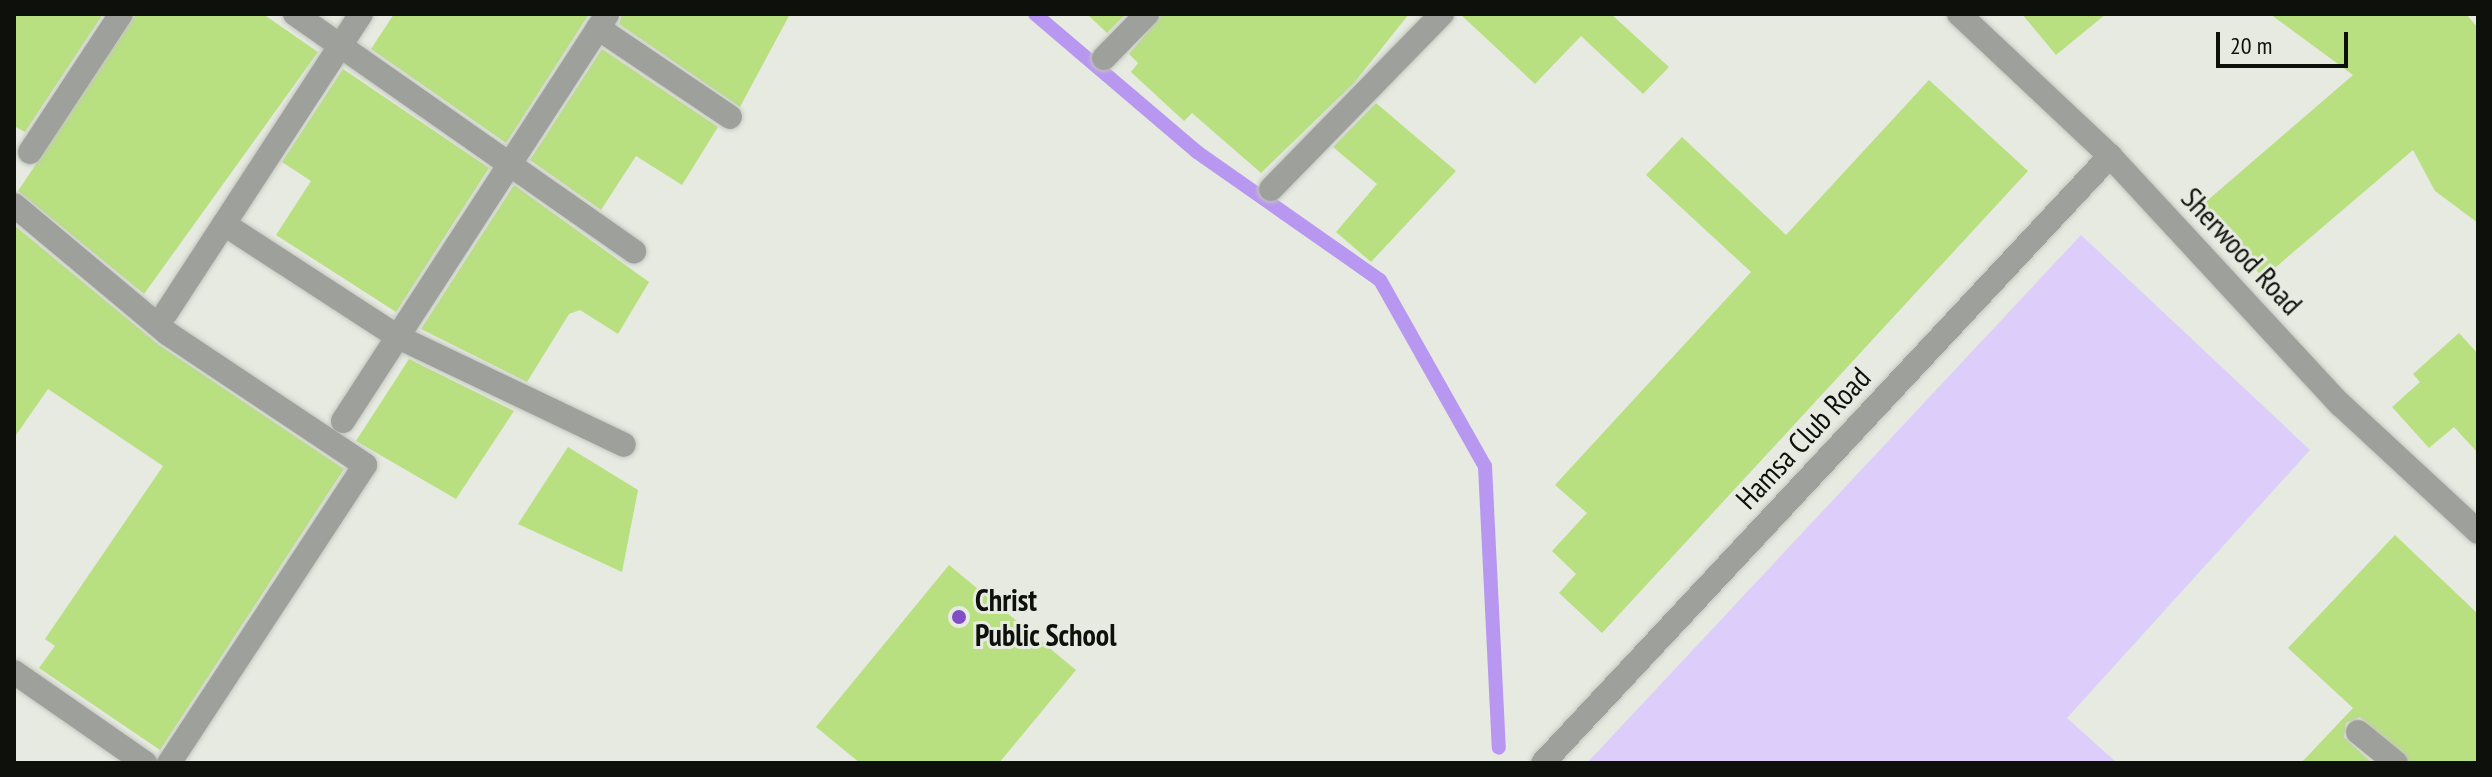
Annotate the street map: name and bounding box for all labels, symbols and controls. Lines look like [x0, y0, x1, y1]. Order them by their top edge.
scale bar [2220, 16, 2352, 66]
text: 20 m [2230, 30, 2272, 61]
street label: Sherwood Road [2174, 180, 2310, 322]
street label: Hamsa Club Road [1728, 360, 1878, 516]
place label: Christ Public School [975, 582, 1117, 652]
marker: Christ Public School [950, 608, 968, 626]

